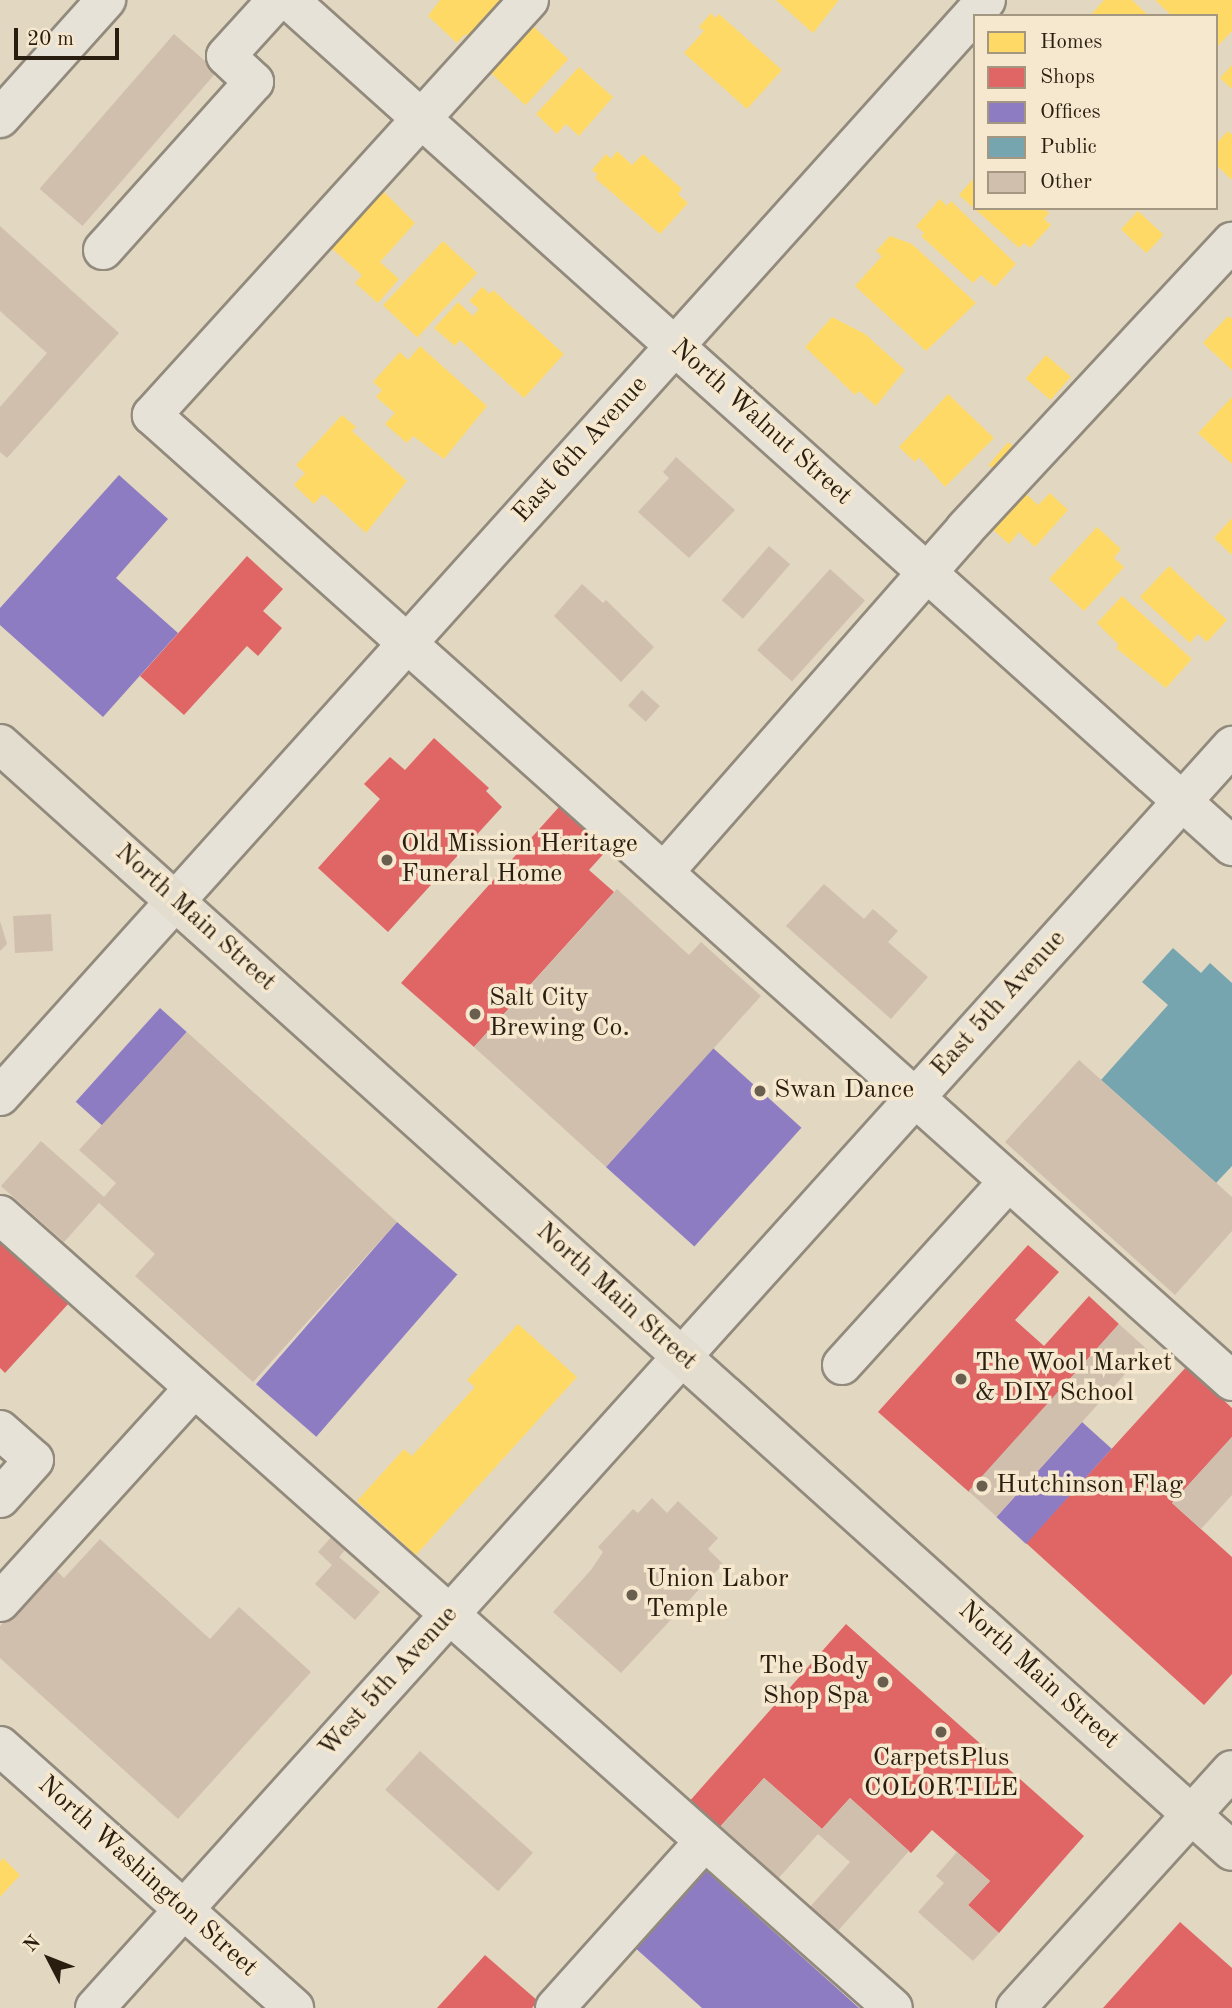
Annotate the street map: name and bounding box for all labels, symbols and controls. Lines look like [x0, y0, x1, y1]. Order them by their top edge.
scale bar [18, 14, 122, 58]
legend [973, 14, 1218, 210]
text: 20 m [27, 29, 74, 50]
text: Homes [1040, 32, 1102, 53]
text: Shops [1040, 67, 1095, 88]
text: Offices [1040, 102, 1101, 123]
text: Public [1040, 137, 1097, 158]
text: Other [1040, 172, 1092, 193]
street label: North Walnut Street [664, 334, 858, 512]
street label: East 6th Avenue [507, 370, 655, 530]
place label: Old Mission Heritage Funeral Home [401, 829, 638, 890]
street label: North Main Street [108, 837, 282, 999]
marker: Old Mission Heritage Funeral Home [379, 852, 395, 868]
street label: East 5th Avenue [925, 924, 1073, 1084]
place label: Salt City Brewing Co. [489, 983, 630, 1044]
marker: Salt City Brewing Co. [467, 1006, 483, 1022]
place label: Swan Dance [774, 1075, 914, 1107]
marker: Swan Dance [752, 1083, 768, 1099]
street label: North Main Street [529, 1216, 703, 1378]
place label: The Wool Market & DIY School [975, 1348, 1172, 1410]
marker: The Wool Market & DIY School [953, 1371, 969, 1387]
place label: Hutchinson Flag [996, 1470, 1183, 1502]
marker: Hutchinson Flag [974, 1478, 990, 1494]
place label: Union Labor Temple [646, 1564, 789, 1626]
marker: Union Labor Temple [624, 1587, 640, 1603]
street label: North Main Street [951, 1595, 1125, 1757]
street label: West 5th Avenue [313, 1600, 465, 1764]
place label: The Body Shop Spa [759, 1651, 869, 1712]
marker: The Body Shop Spa [875, 1674, 891, 1690]
marker: CarpetsPlus COLORTILE [933, 1724, 949, 1740]
place label: CarpetsPlus COLORTILE [864, 1743, 1018, 1804]
street label: North Washington Street [31, 1770, 263, 1984]
north arrow [14, 1924, 84, 1994]

